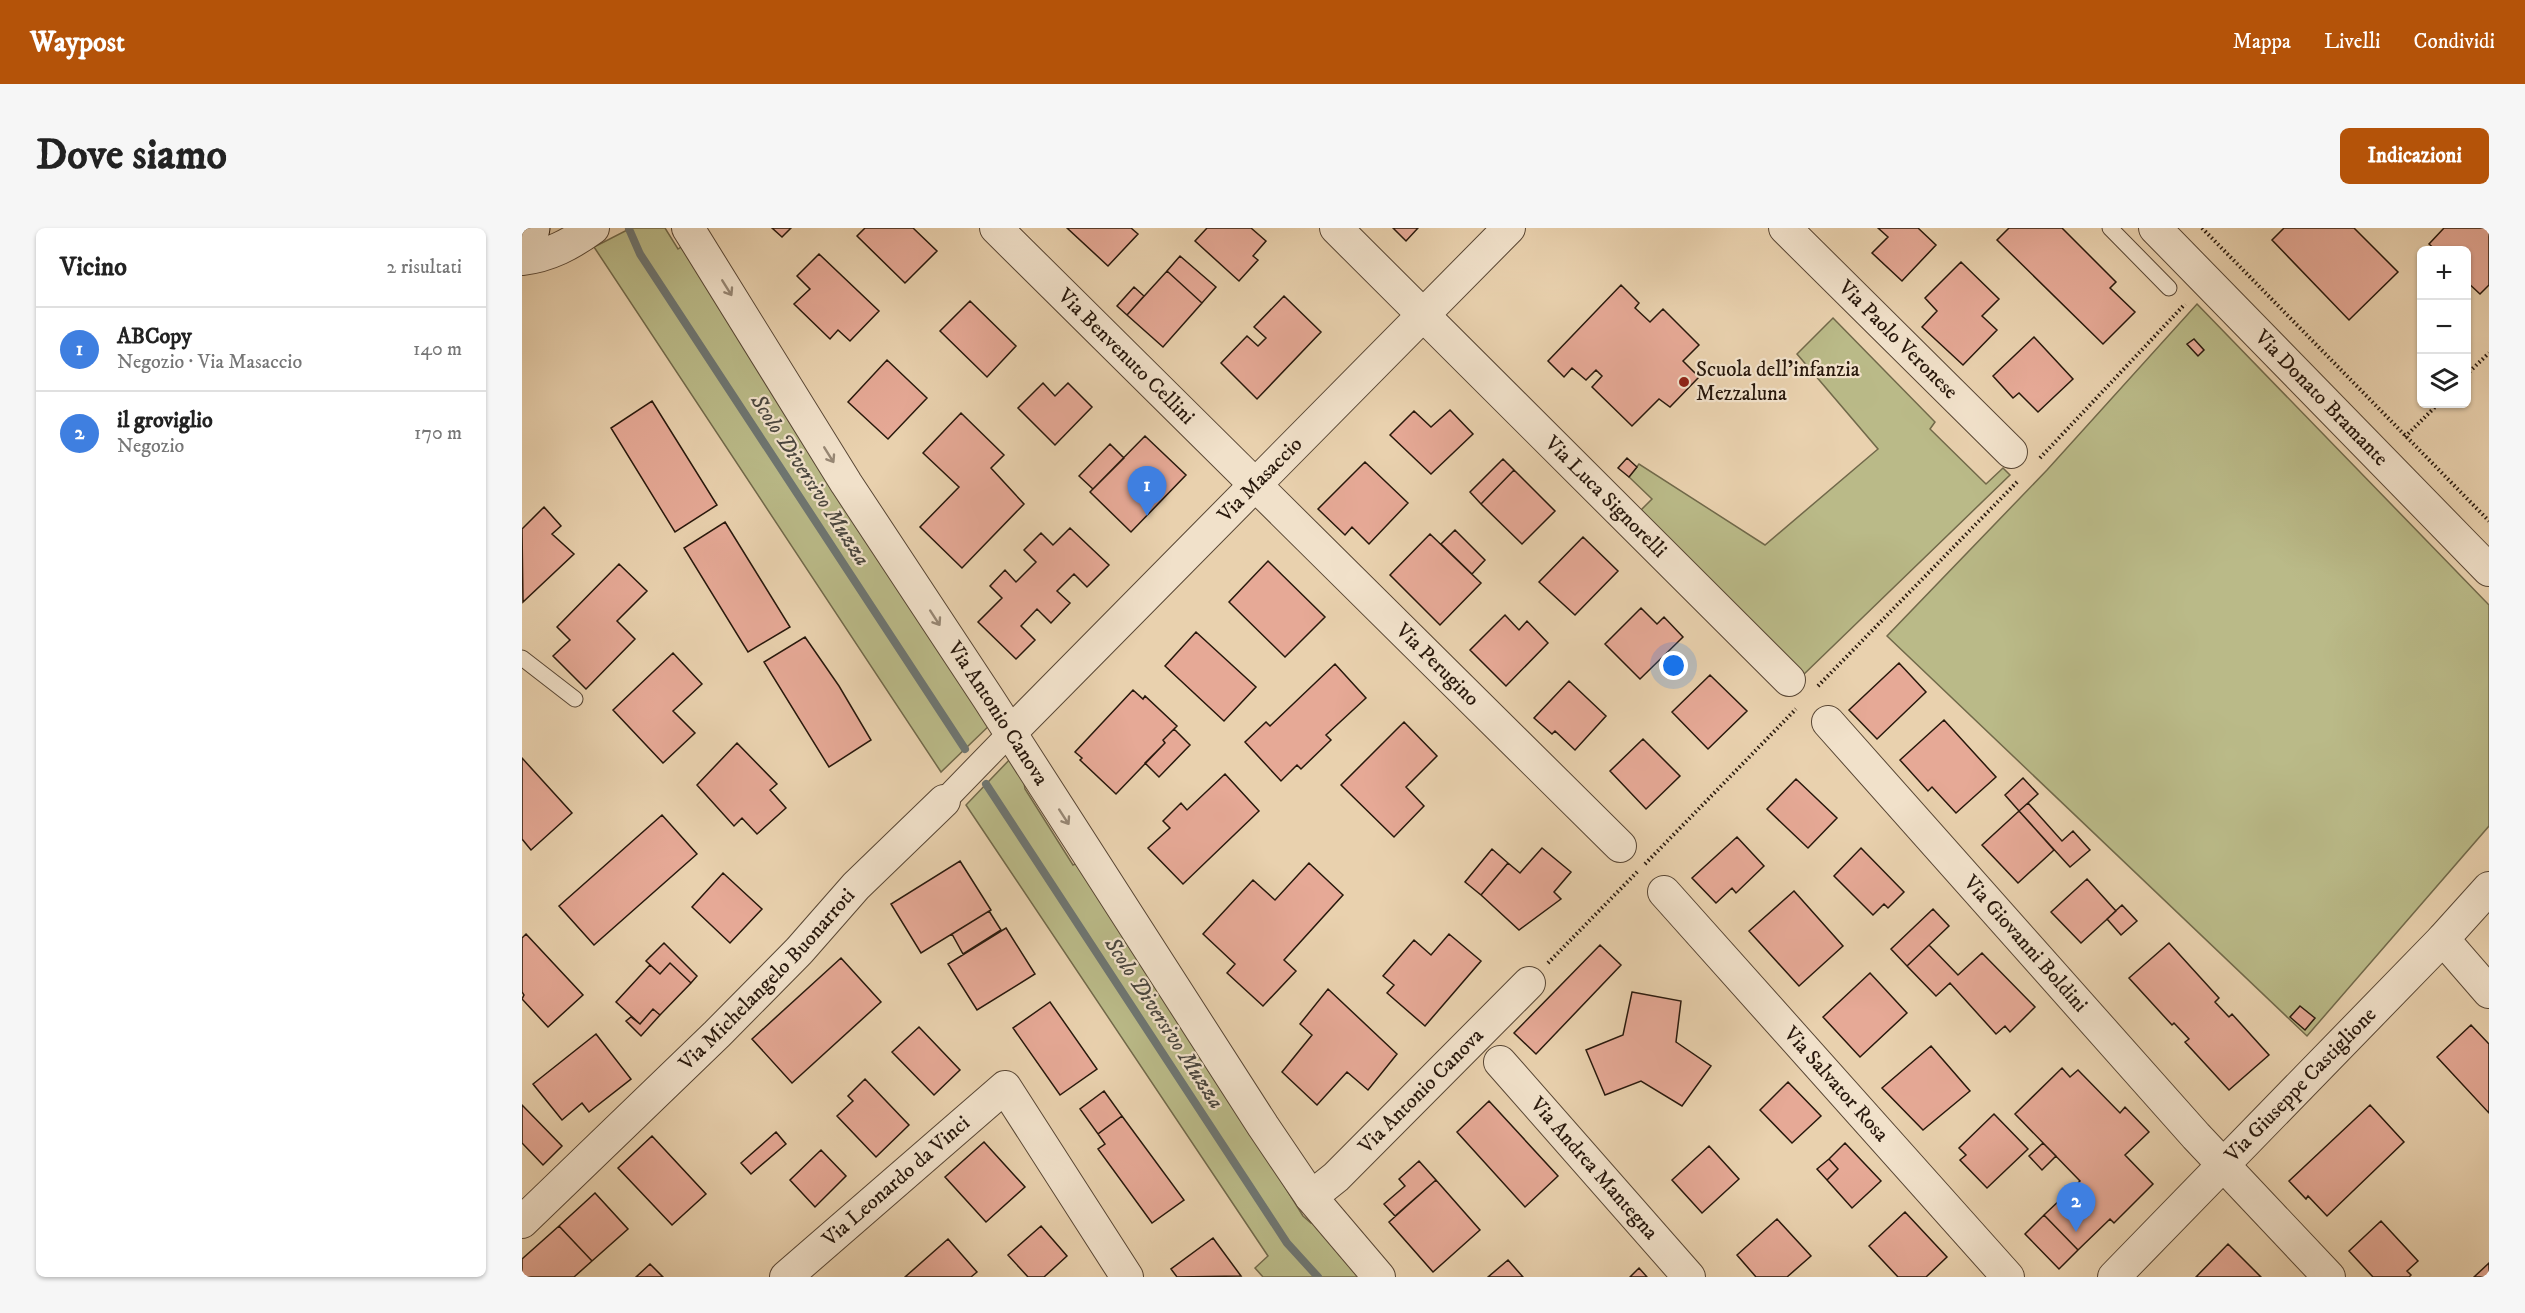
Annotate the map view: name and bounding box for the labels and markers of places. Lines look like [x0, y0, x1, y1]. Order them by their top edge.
place label: Scuola dell'infanzia Mezzaluna [1696, 357, 1860, 407]
marker: Scuola dell'infanzia Mezzaluna [1677, 375, 1691, 389]
pin: 1 [1128, 466, 1166, 516]
pin: 2 [2056, 1182, 2096, 1232]

